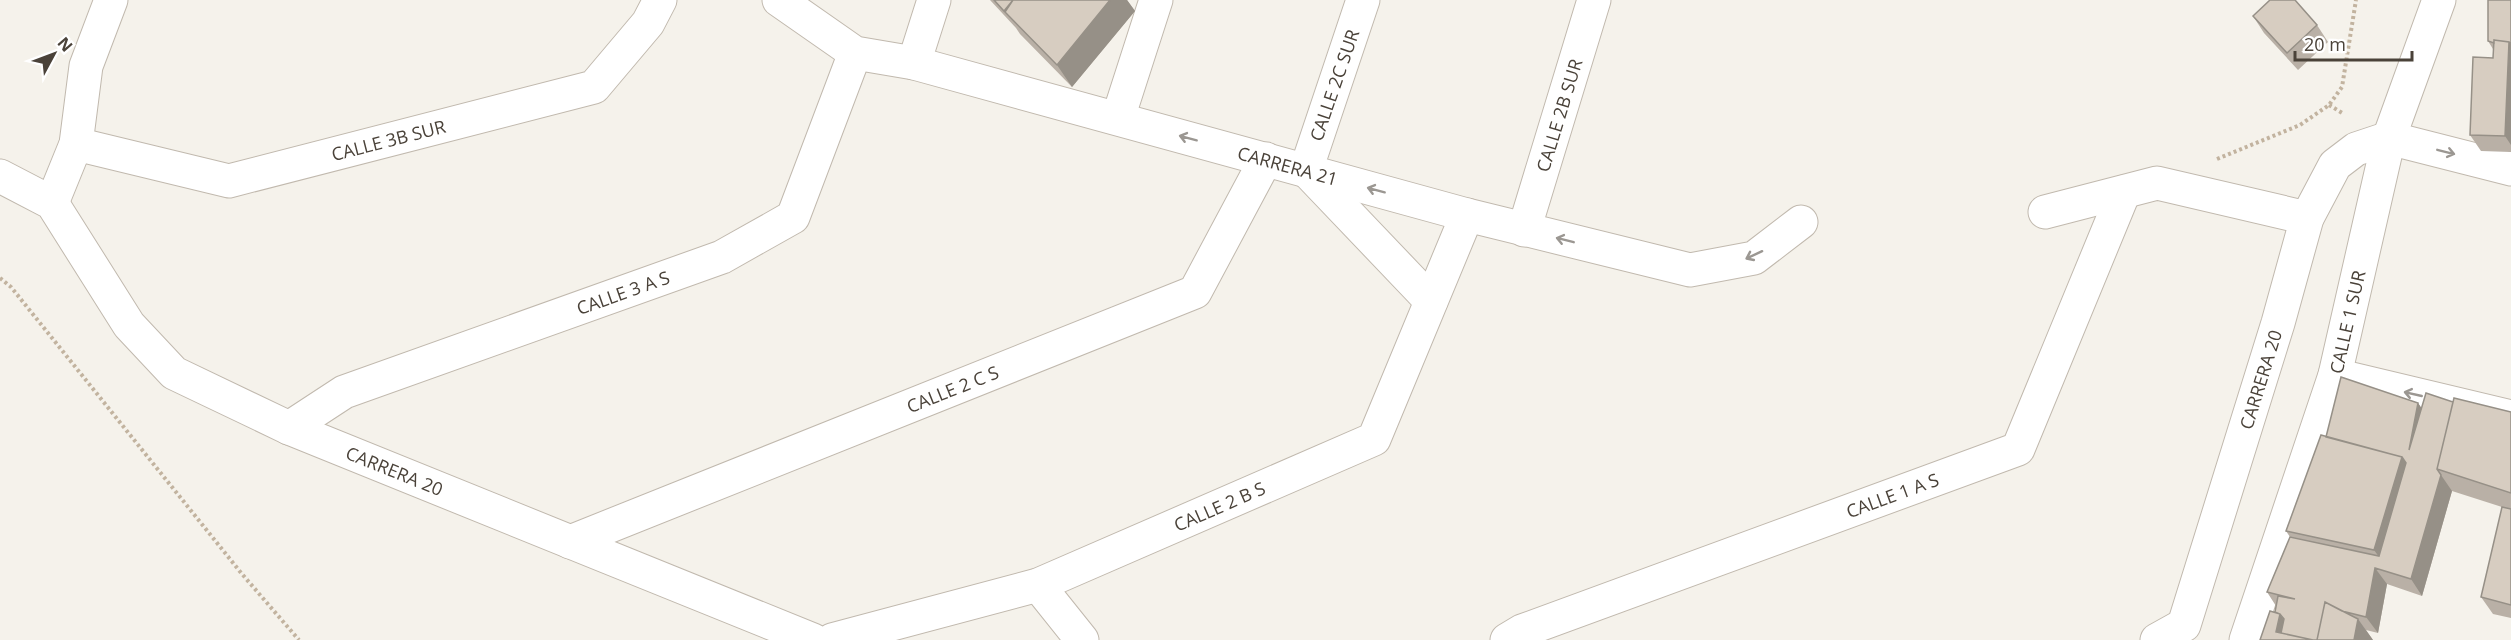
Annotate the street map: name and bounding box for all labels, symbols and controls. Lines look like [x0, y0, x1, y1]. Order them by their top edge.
north arrow [24, 24, 84, 84]
scale bar [2295, 24, 2412, 62]
street label: CALLE 2C SUR [1304, 26, 1364, 144]
text: N [53, 32, 78, 56]
text: 20 m [2304, 32, 2346, 56]
street label: CALLE 2B SUR [1530, 56, 1587, 175]
street label: CALLE 3B SUR [329, 114, 448, 166]
one-way arrow [1179, 132, 1198, 143]
street label: CARRERA 21 [1235, 141, 1340, 191]
one-way arrow [2436, 147, 2455, 159]
one-way arrow [1367, 183, 1386, 195]
one-way arrow [1555, 233, 1574, 245]
one-way arrow [1745, 250, 1763, 262]
street label: CALLE 3 A S [573, 265, 673, 320]
street label: CALLE 1 SUR [2324, 268, 2370, 376]
street label: CARRERA 20 [2234, 327, 2287, 432]
street label: CALLE 2 C S [903, 360, 1002, 418]
one-way arrow [2404, 387, 2423, 399]
street label: CARRERA 20 [342, 440, 447, 501]
street label: CALLE 1 A S [1843, 467, 1942, 523]
street label: CALLE 2 B S [1170, 476, 1269, 537]

